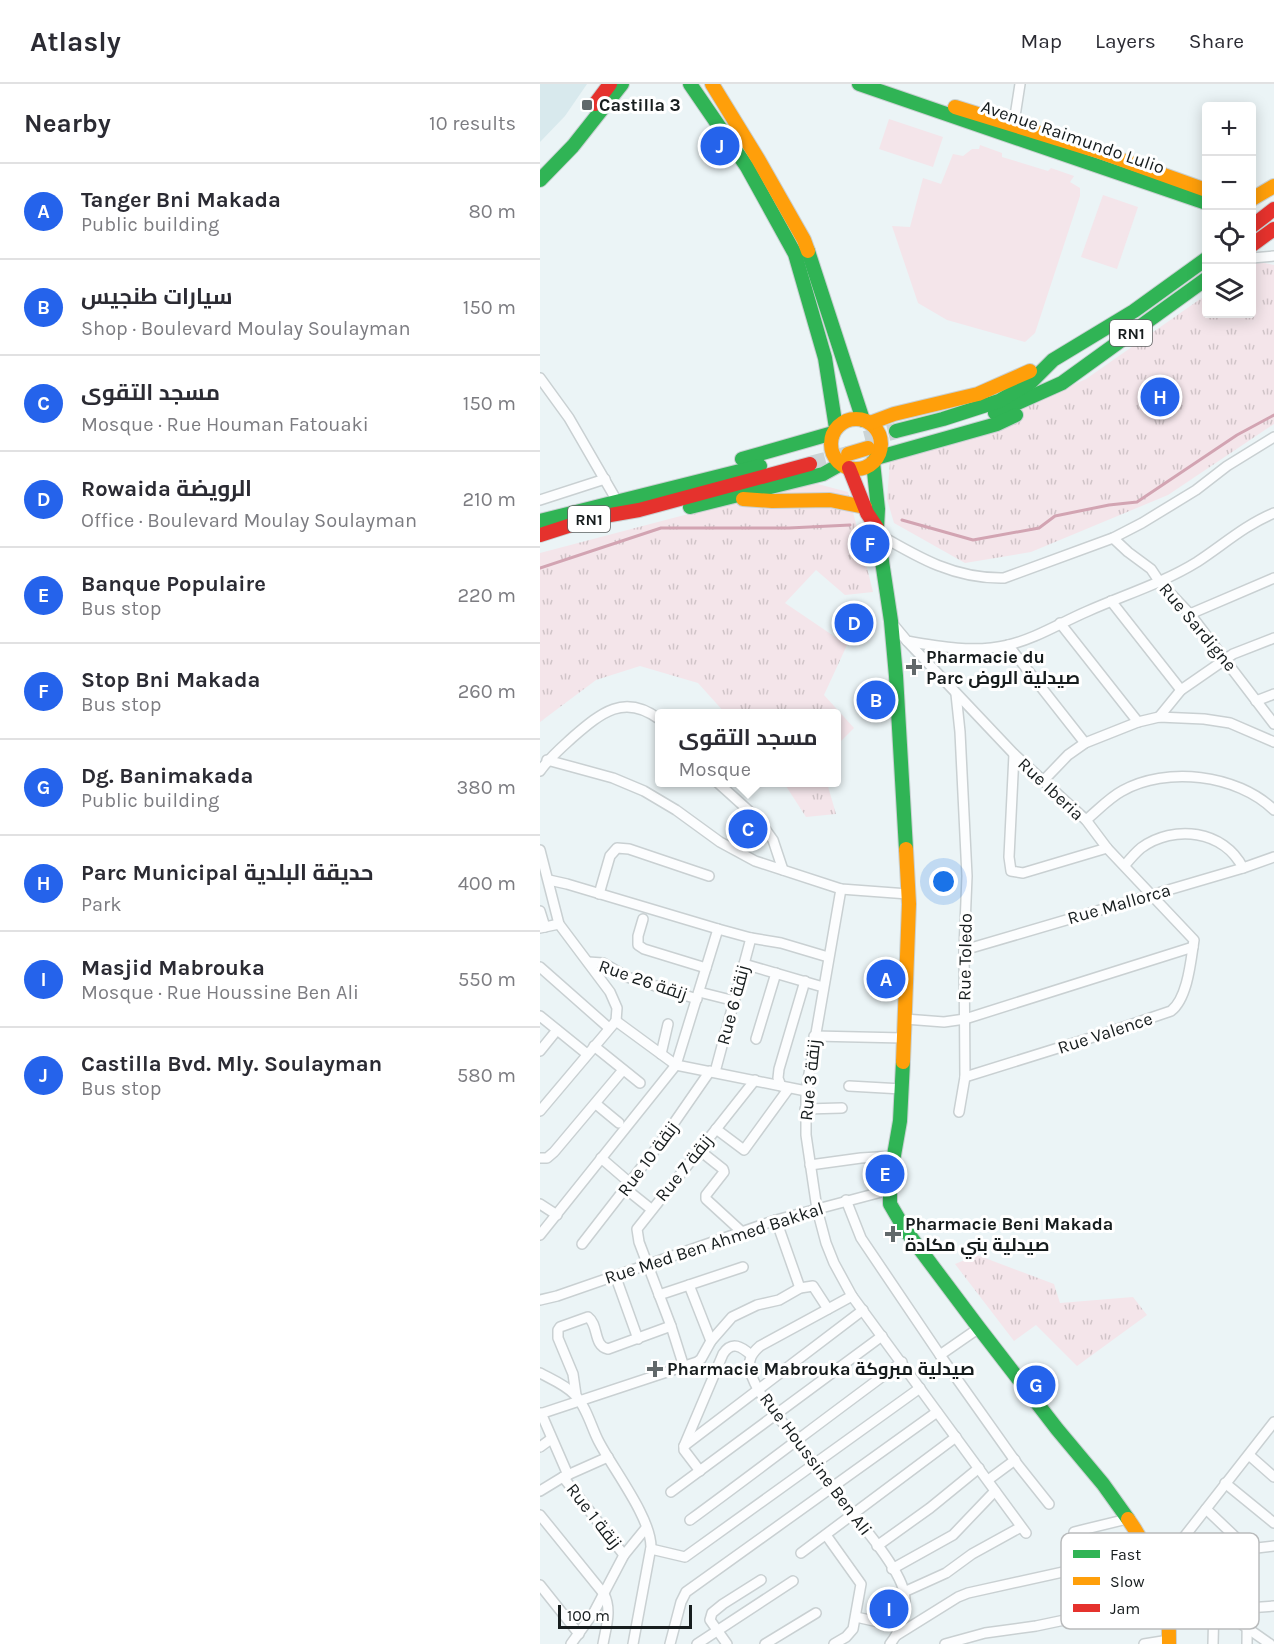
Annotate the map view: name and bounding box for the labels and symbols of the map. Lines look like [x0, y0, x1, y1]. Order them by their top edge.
place label: Castilla 3 [599, 94, 681, 116]
street label: Avenue Raimundo Lulio [978, 95, 1168, 179]
marker: Castilla 3 [580, 98, 594, 112]
pin: J [700, 124, 740, 168]
road number: RN1 [1110, 320, 1152, 346]
pin: H [1140, 374, 1180, 420]
road number: RN1 [568, 506, 610, 532]
pin: F [850, 522, 890, 566]
street label: Rue Sardigne [1155, 578, 1241, 676]
pin: D [834, 600, 874, 646]
place label: Pharmacie du Parc صيدلية الروض [926, 646, 1080, 689]
marker: Pharmacie du Parc صيدلية الروض [907, 660, 921, 674]
pin: B [856, 678, 896, 722]
street label: Rue Iberia [1013, 753, 1089, 825]
pin: C [728, 806, 768, 852]
your location [929, 867, 958, 896]
street label: Rue Mallorca [1065, 879, 1173, 929]
street label: Rue Toledo [953, 913, 977, 1001]
street label: Rue 26 زنقة [596, 955, 690, 1005]
pin: A [866, 956, 906, 1002]
street label: Rue 6 زنقة [712, 963, 754, 1047]
street label: Rue Valence [1055, 1007, 1155, 1059]
street label: Rue 3 زنقة [795, 1038, 825, 1122]
street label: Rue 10 زنقة [613, 1117, 683, 1201]
street label: Rue 7 زنقة [650, 1130, 718, 1206]
pin: E [866, 1152, 904, 1196]
street label: Rue Med Ben Ahmed Bakkal [602, 1197, 826, 1289]
place label: Pharmacie Beni Makada صيدلية بني مكادة [905, 1213, 1113, 1260]
marker: Pharmacie Beni Makada صيدلية بني مكادة [886, 1227, 900, 1241]
place label: Pharmacie Mabrouka صيدلية مبروكة [667, 1358, 975, 1380]
marker: Pharmacie Mabrouka صيدلية مبروكة [648, 1362, 662, 1376]
pin: G [1016, 1362, 1056, 1408]
street label: Rue Houssine Ben Ali [755, 1388, 877, 1540]
street label: Rue 1 زنقة [562, 1479, 626, 1553]
legend [1061, 1533, 1259, 1629]
text: Fast [1110, 1545, 1141, 1564]
text: Slow [1110, 1572, 1145, 1591]
pin: I [870, 1586, 908, 1631]
text: Jam [1110, 1599, 1140, 1618]
scale bar [558, 1602, 692, 1630]

